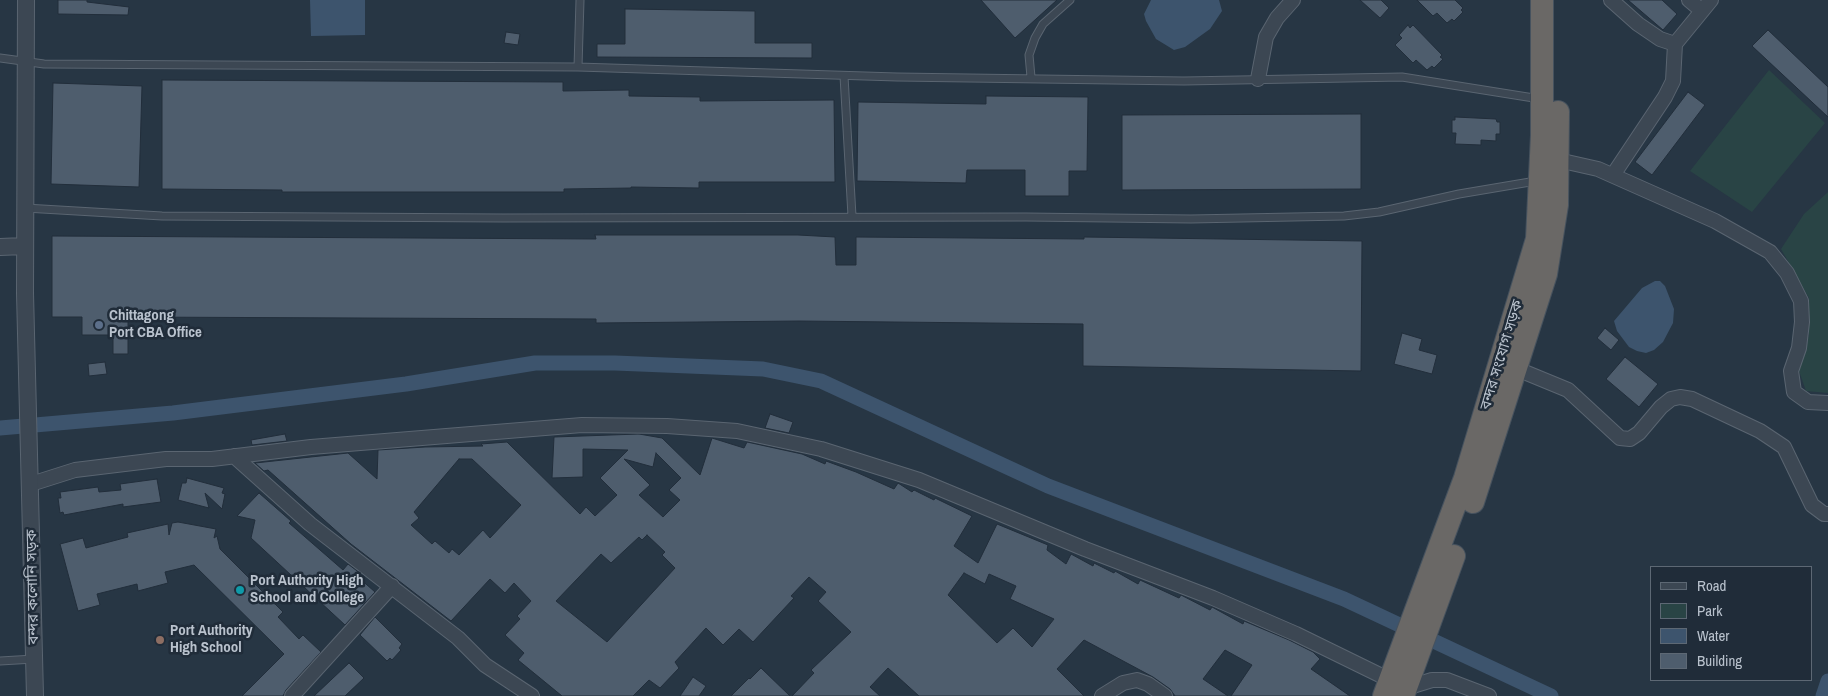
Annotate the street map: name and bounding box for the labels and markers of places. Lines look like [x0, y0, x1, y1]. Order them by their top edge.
place label: Chittagong Port CBA Office [109, 307, 202, 342]
marker: Chittagong Port CBA Office [93, 319, 105, 331]
place label: Port Authority High School and College [250, 572, 364, 607]
marker: Port Authority High School and College [234, 584, 246, 596]
place label: Port Authority High School [170, 622, 253, 657]
marker: Port Authority High School [154, 634, 166, 646]

